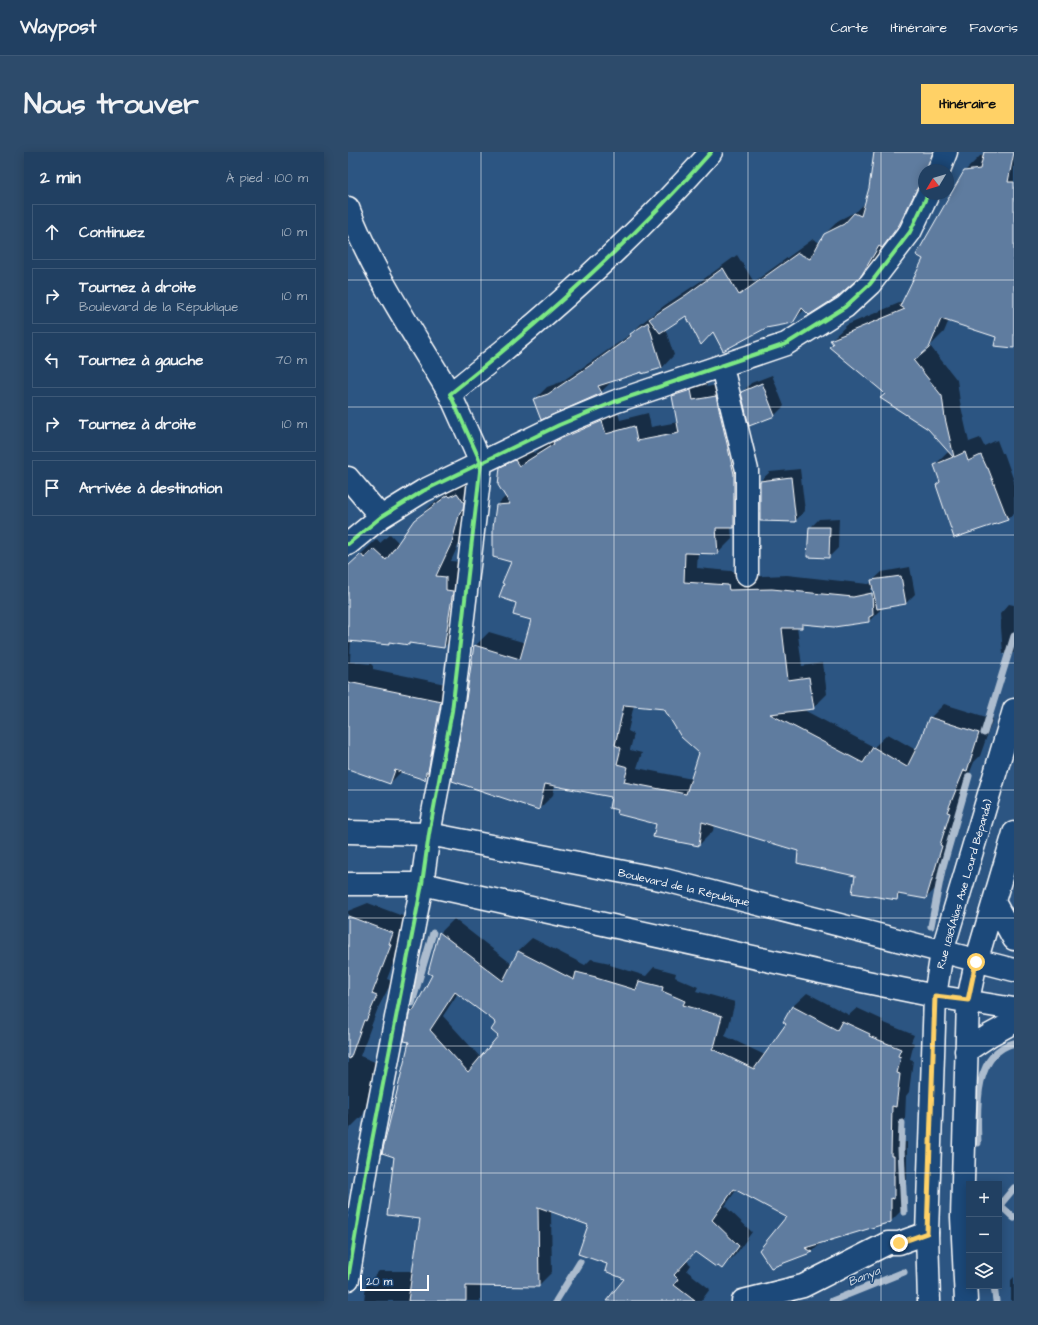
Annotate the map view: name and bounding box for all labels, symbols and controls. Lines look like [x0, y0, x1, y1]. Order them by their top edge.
text: Waypost [20, 14, 96, 41]
text: Carte [830, 18, 868, 38]
text: Itinéraire [890, 18, 947, 38]
text: Favoris [969, 18, 1018, 38]
button: Itinéraire [921, 84, 1014, 124]
text: Nous trouver [24, 85, 199, 124]
north arrow [918, 164, 954, 200]
text: 2 min [40, 166, 81, 190]
text: À pied · 100 m [226, 169, 308, 187]
icon: ahead [41, 221, 63, 243]
text: Continuez [79, 222, 145, 243]
text: 10 m [282, 223, 307, 241]
text: Tournez à droite [79, 277, 196, 298]
icon: right [41, 285, 63, 307]
text: 10 m [282, 287, 307, 305]
text: Boulevard de la République [79, 298, 238, 316]
icon: left [41, 349, 63, 371]
text: Tournez à gauche [79, 350, 203, 371]
text: 70 m [275, 351, 307, 369]
icon: right [41, 413, 63, 435]
text: Tournez à droite [79, 414, 196, 435]
text: 10 m [282, 415, 307, 433]
icon: arrive [41, 477, 63, 499]
text: Arrivée à destination [79, 478, 222, 499]
street label: Rue 1.818(Alias Axe Lourd Bépanda) [933, 797, 996, 971]
street label: Boulevard de la République [617, 865, 751, 910]
route start [967, 953, 985, 971]
map controls [966, 1181, 1002, 1289]
button: + [966, 1181, 1002, 1217]
button: − [966, 1217, 1002, 1253]
route end [890, 1234, 908, 1252]
button: layers [966, 1253, 1002, 1289]
water label: Banya [846, 1262, 884, 1291]
scale bar [360, 1273, 429, 1292]
text: 20 m [366, 1274, 392, 1289]

